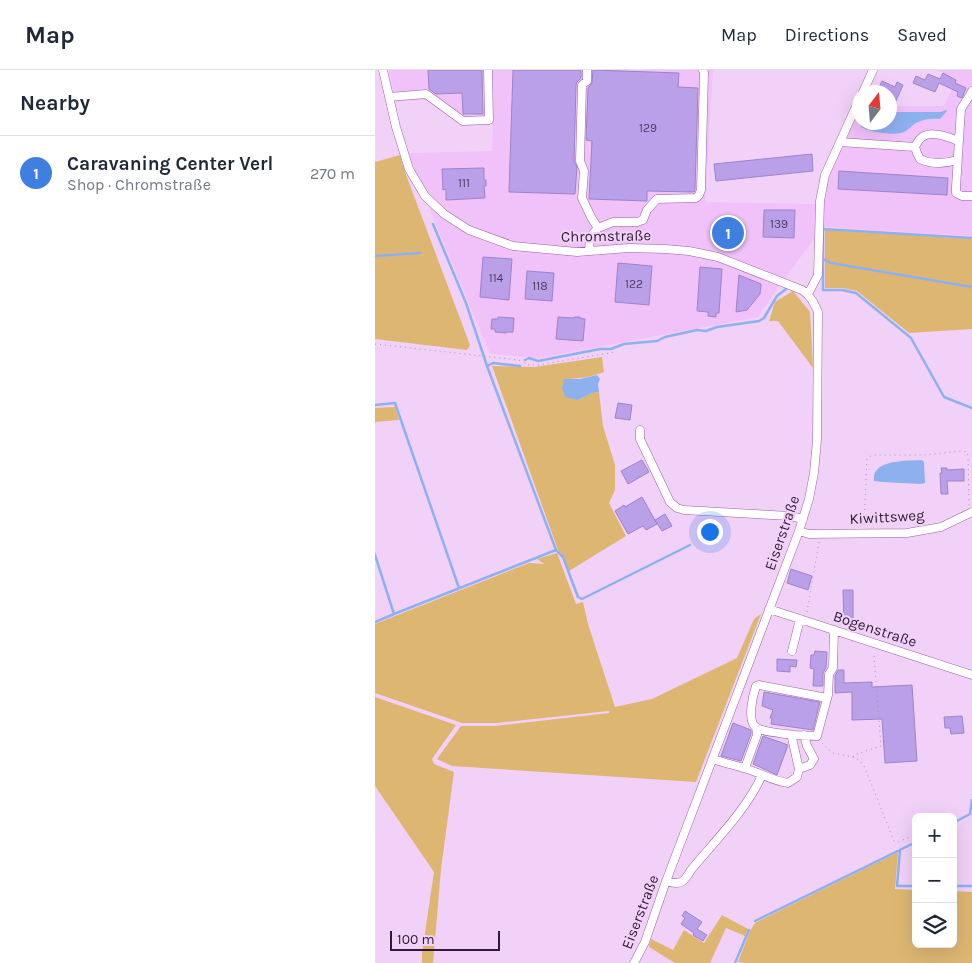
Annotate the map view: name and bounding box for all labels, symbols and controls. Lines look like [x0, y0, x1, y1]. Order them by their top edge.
text: Map [25, 21, 75, 49]
text: Map [721, 24, 757, 46]
text: Directions [785, 24, 869, 46]
text: Saved [897, 24, 947, 46]
north arrow [852, 85, 897, 130]
text: Nearby [20, 91, 90, 115]
house number: 129 [639, 121, 657, 135]
text: Caravaning Center Verl [67, 153, 273, 175]
text: 1 [33, 164, 39, 183]
text: 270 m [310, 164, 355, 183]
text: Shop · Chromstraße [67, 175, 211, 194]
house number: 111 [458, 176, 470, 190]
pin: 1 [712, 214, 744, 252]
house number: 139 [770, 217, 788, 231]
street label: Chromstraße [561, 226, 651, 246]
house number: 114 [489, 271, 504, 285]
house number: 122 [625, 277, 643, 291]
house number: 118 [532, 279, 548, 293]
street label: Eiserstraße [761, 493, 803, 573]
street label: Kiwittsweg [849, 506, 926, 528]
your location [697, 519, 723, 545]
street label: Bogenstraße [831, 607, 919, 651]
map controls [912, 813, 957, 948]
button: + [912, 813, 957, 858]
button: − [912, 858, 957, 903]
street label: Eiserstraße [618, 872, 662, 952]
button: layers [912, 903, 957, 948]
scale bar [390, 928, 500, 951]
text: 100 m [397, 931, 435, 948]

